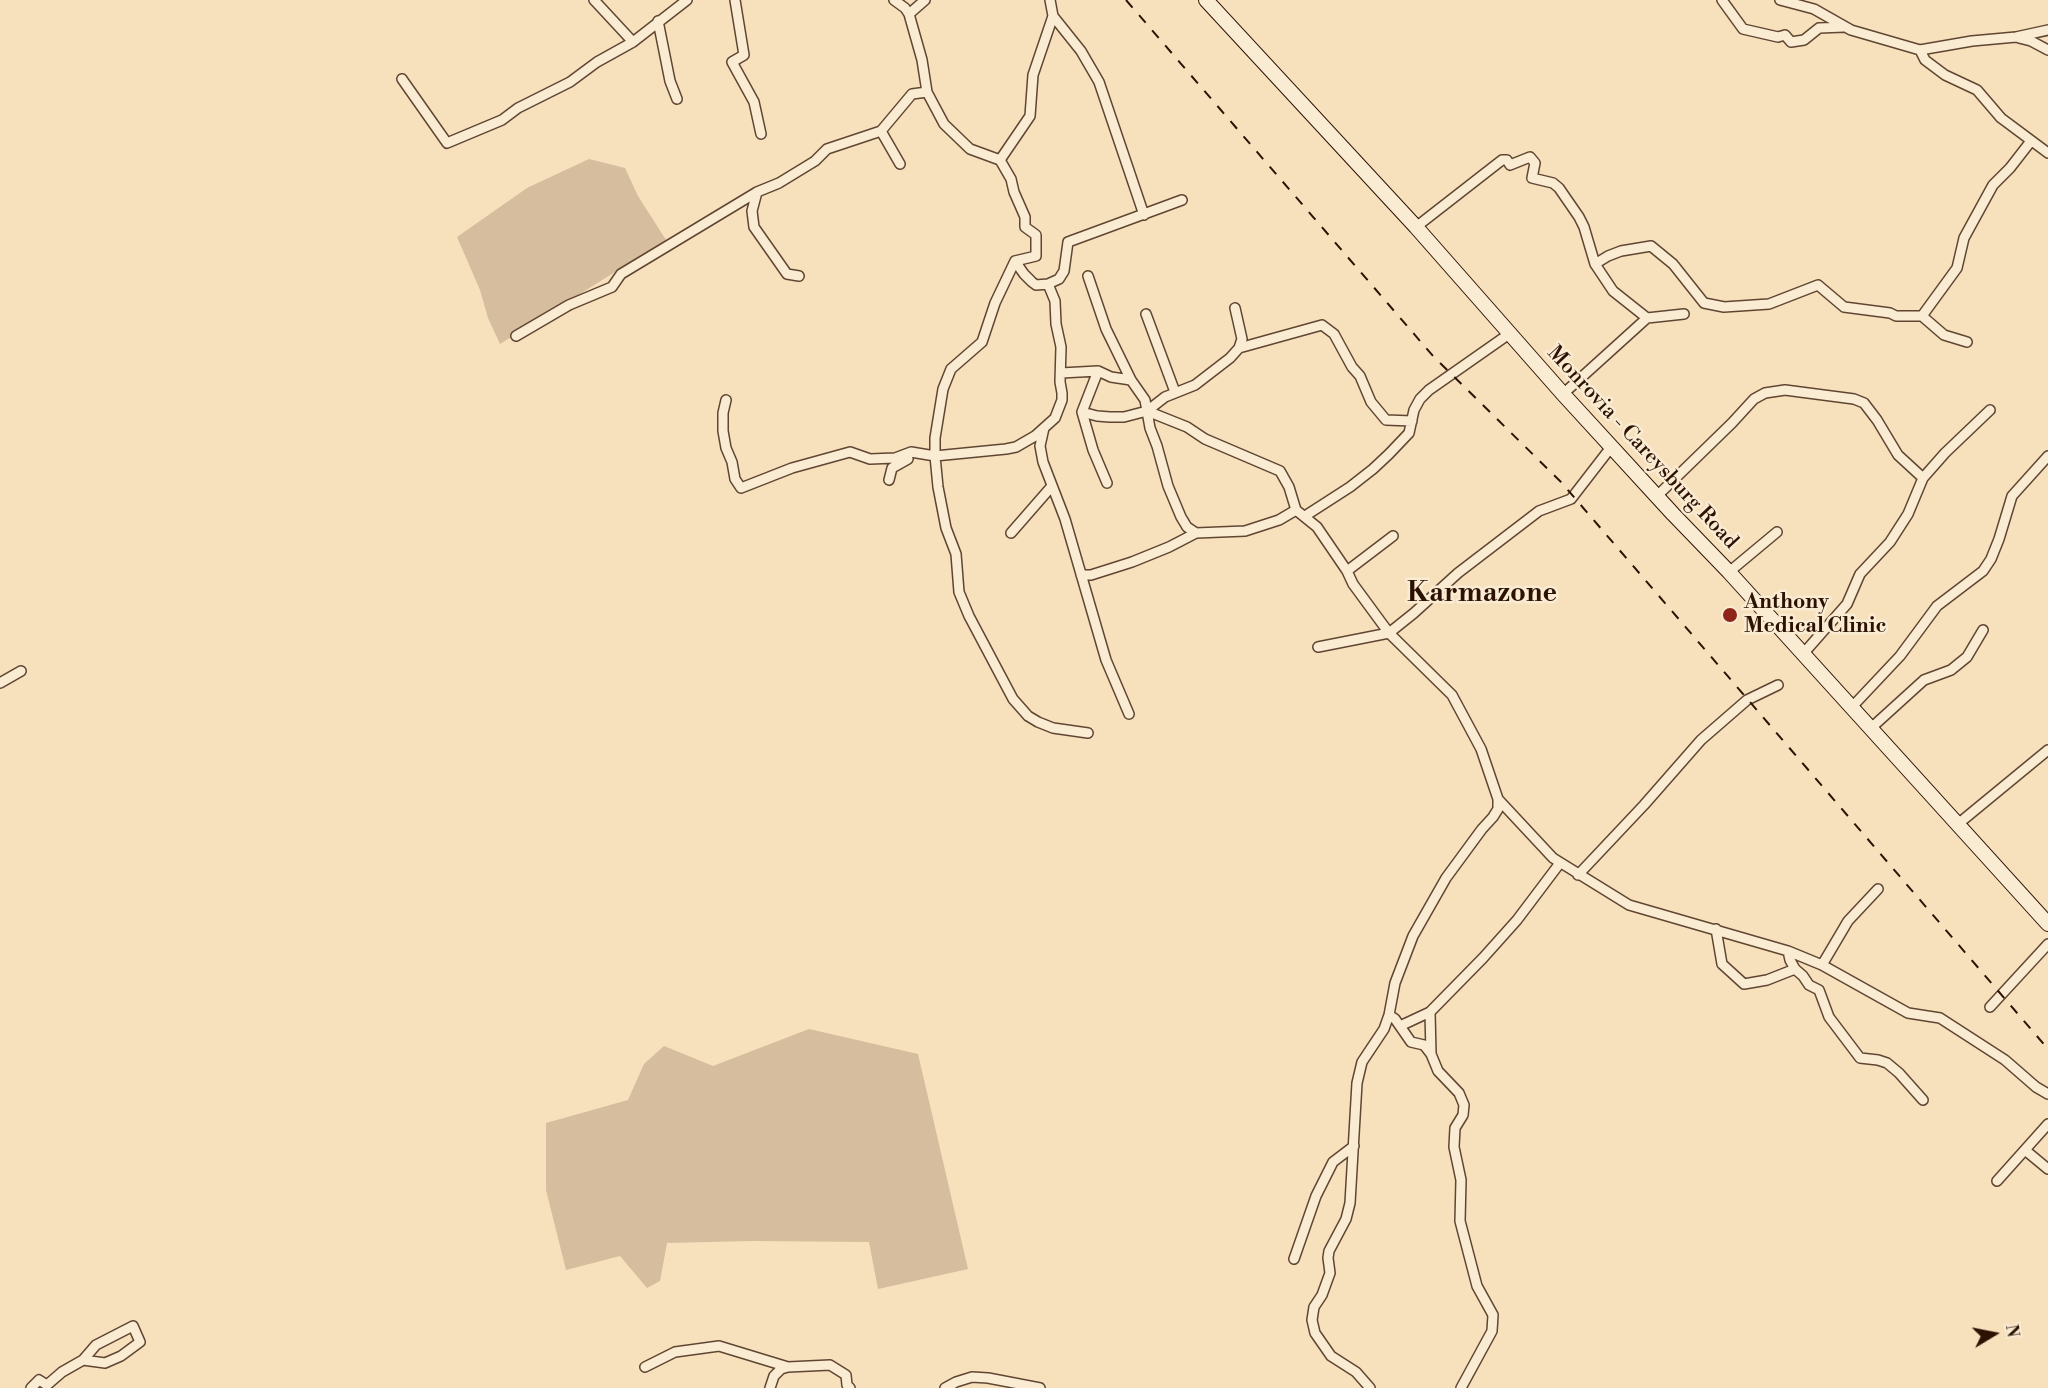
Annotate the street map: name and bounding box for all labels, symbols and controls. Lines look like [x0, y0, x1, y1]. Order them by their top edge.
street label: Monrovia - Careysburg Road [1541, 341, 1743, 555]
district label: Karmazone [1407, 579, 1557, 611]
place label: Anthony Medical Clinic [1744, 590, 1886, 640]
marker: Anthony Medical Clinic [1721, 606, 1739, 624]
north arrow [1964, 1304, 2024, 1364]
text: N [2001, 1323, 2023, 1339]

